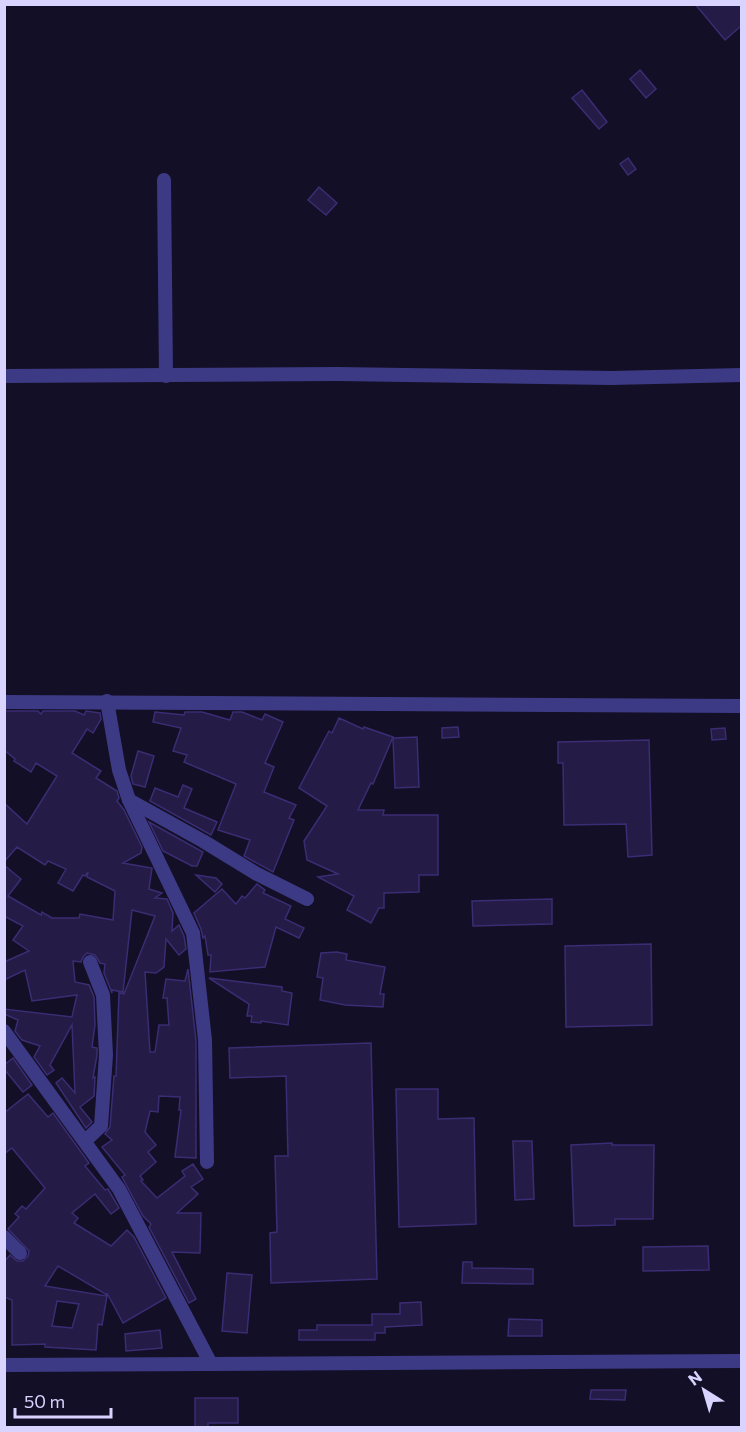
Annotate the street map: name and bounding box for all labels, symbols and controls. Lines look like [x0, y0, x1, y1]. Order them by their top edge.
north arrow [674, 1360, 734, 1420]
text: N [684, 1366, 705, 1389]
scale bar [15, 1381, 111, 1419]
text: 50 m [24, 1390, 65, 1412]

